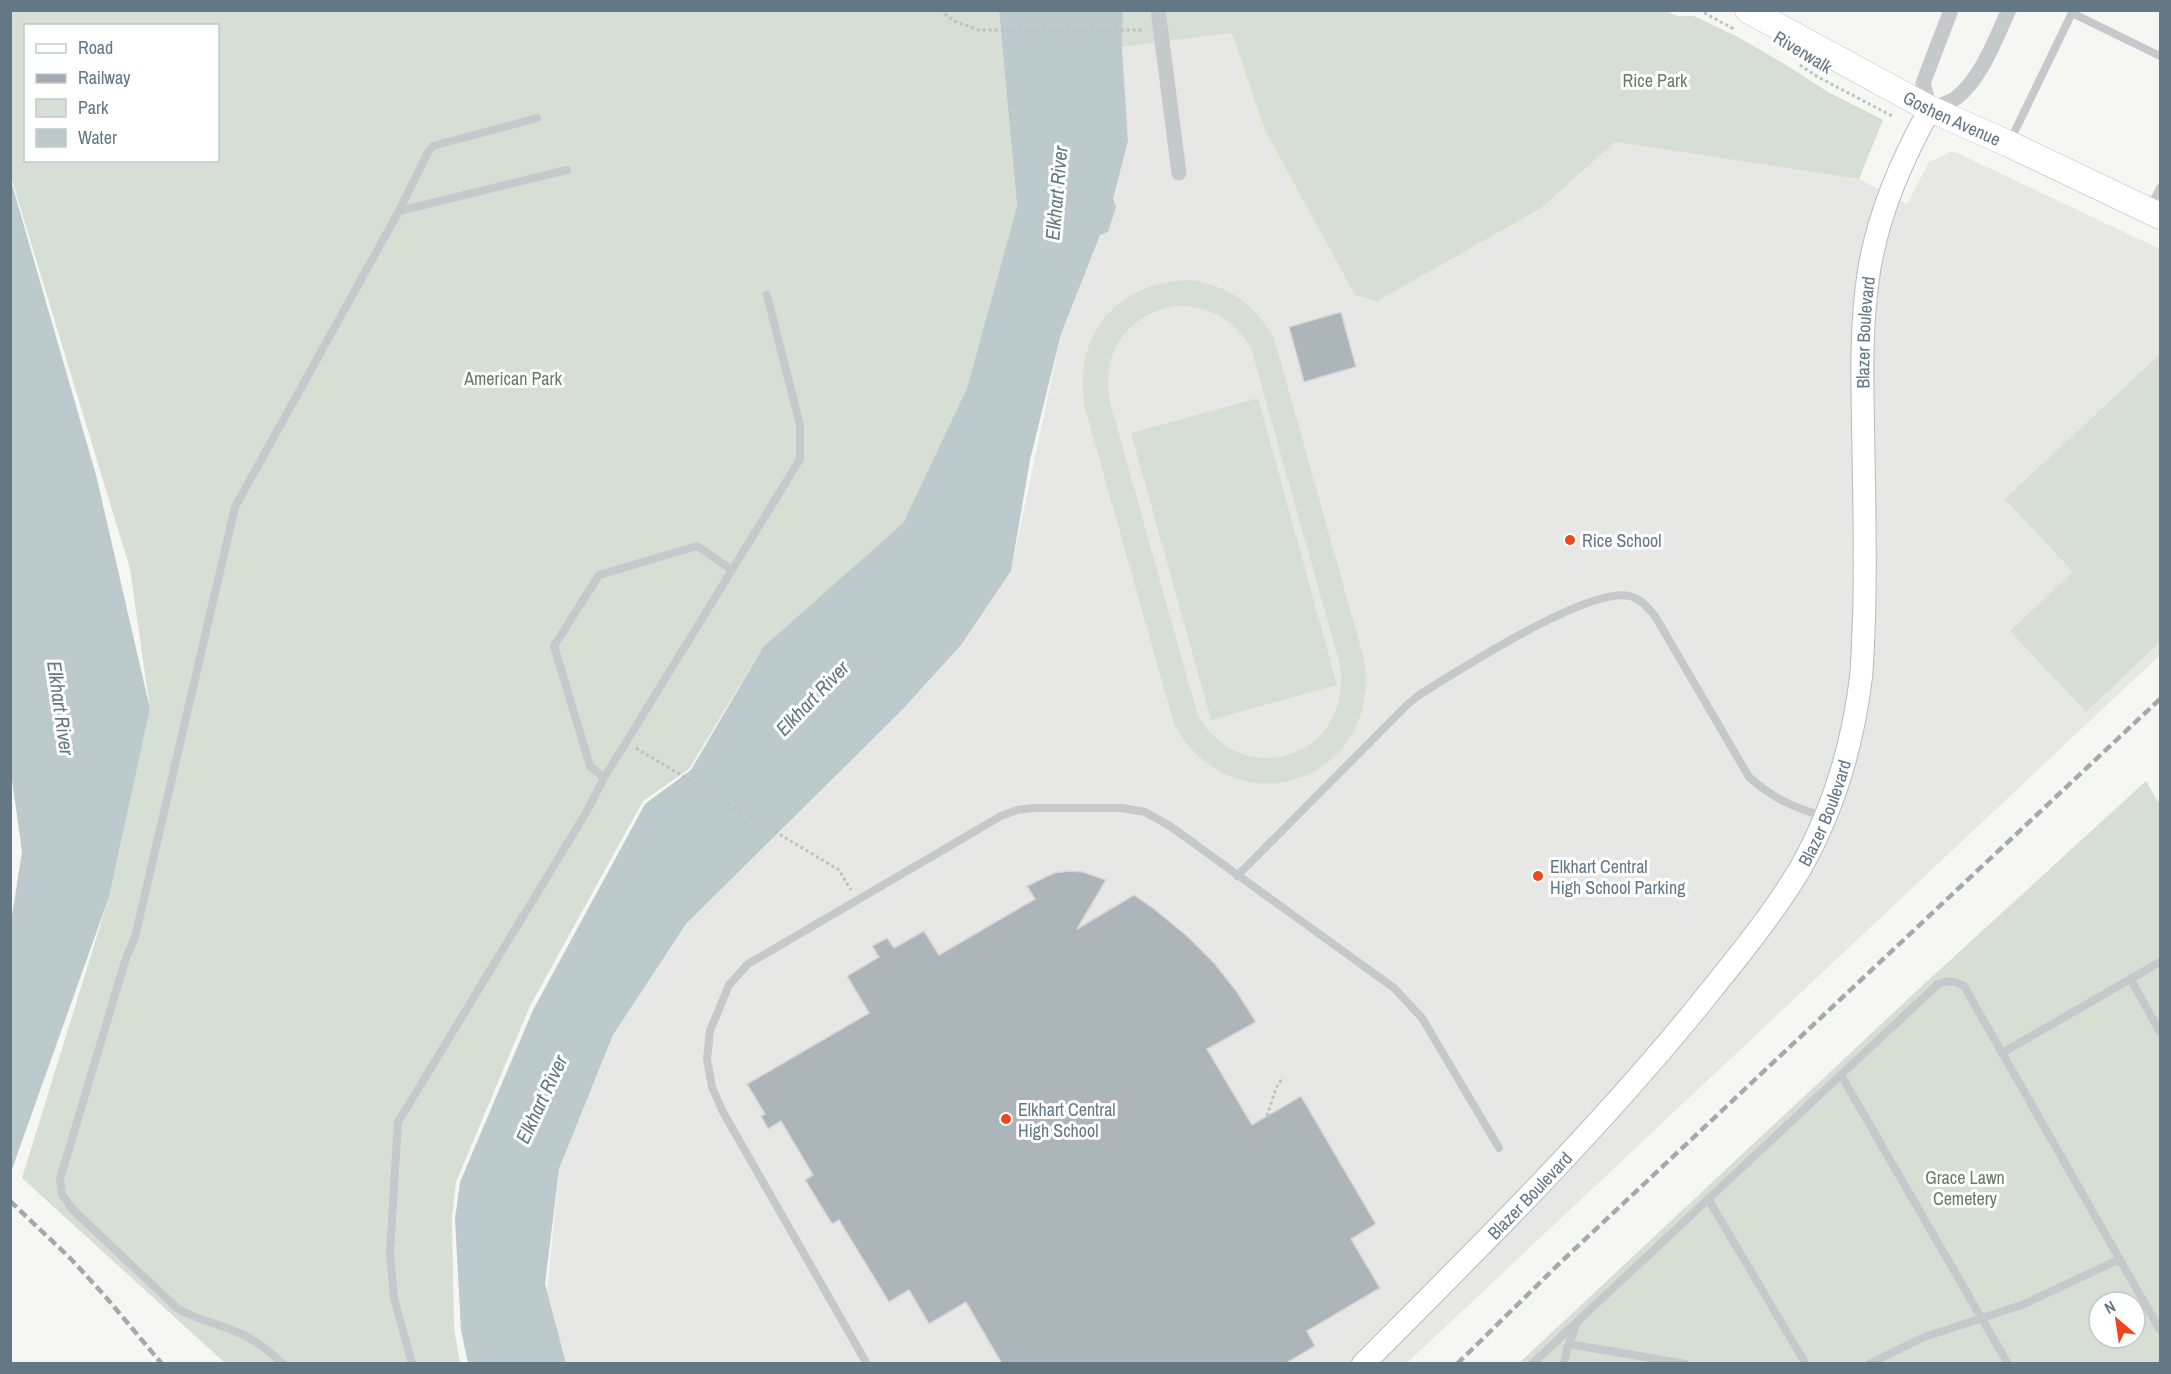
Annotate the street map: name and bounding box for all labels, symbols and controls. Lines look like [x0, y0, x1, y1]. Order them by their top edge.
legend [24, 24, 219, 162]
street label: Riverwalk [1769, 25, 1838, 80]
text: Road [78, 35, 113, 60]
text: Railway [78, 65, 131, 90]
park label: Rice Park [1623, 68, 1688, 93]
street label: Goshen Avenue [1899, 84, 2005, 151]
text: Park [78, 95, 109, 120]
text: Water [78, 125, 117, 150]
water label: Elkhart River [1038, 144, 1074, 241]
street label: Blazer Boulevard [1850, 275, 1881, 389]
park label: American Park [463, 366, 562, 391]
place label: Rice School [1582, 528, 1662, 553]
marker: Rice School [1563, 533, 1577, 547]
water label: Elkhart River [769, 654, 855, 741]
water label: Elkhart River [41, 659, 81, 757]
street label: Blazer Boulevard [1792, 757, 1857, 870]
place label: Elkhart Central High School Parking [1550, 854, 1686, 900]
marker: Elkhart Central High School Parking [1531, 869, 1545, 883]
water label: Elkhart River [509, 1050, 573, 1148]
place label: Elkhart Central High School [1018, 1097, 1116, 1143]
marker: Elkhart Central High School [999, 1112, 1013, 1126]
street label: Blazer Boulevard [1481, 1146, 1577, 1244]
park label: Grace Lawn Cemetery [1925, 1165, 2005, 1211]
north arrow [2087, 1290, 2147, 1350]
text: N [2100, 1295, 2119, 1319]

